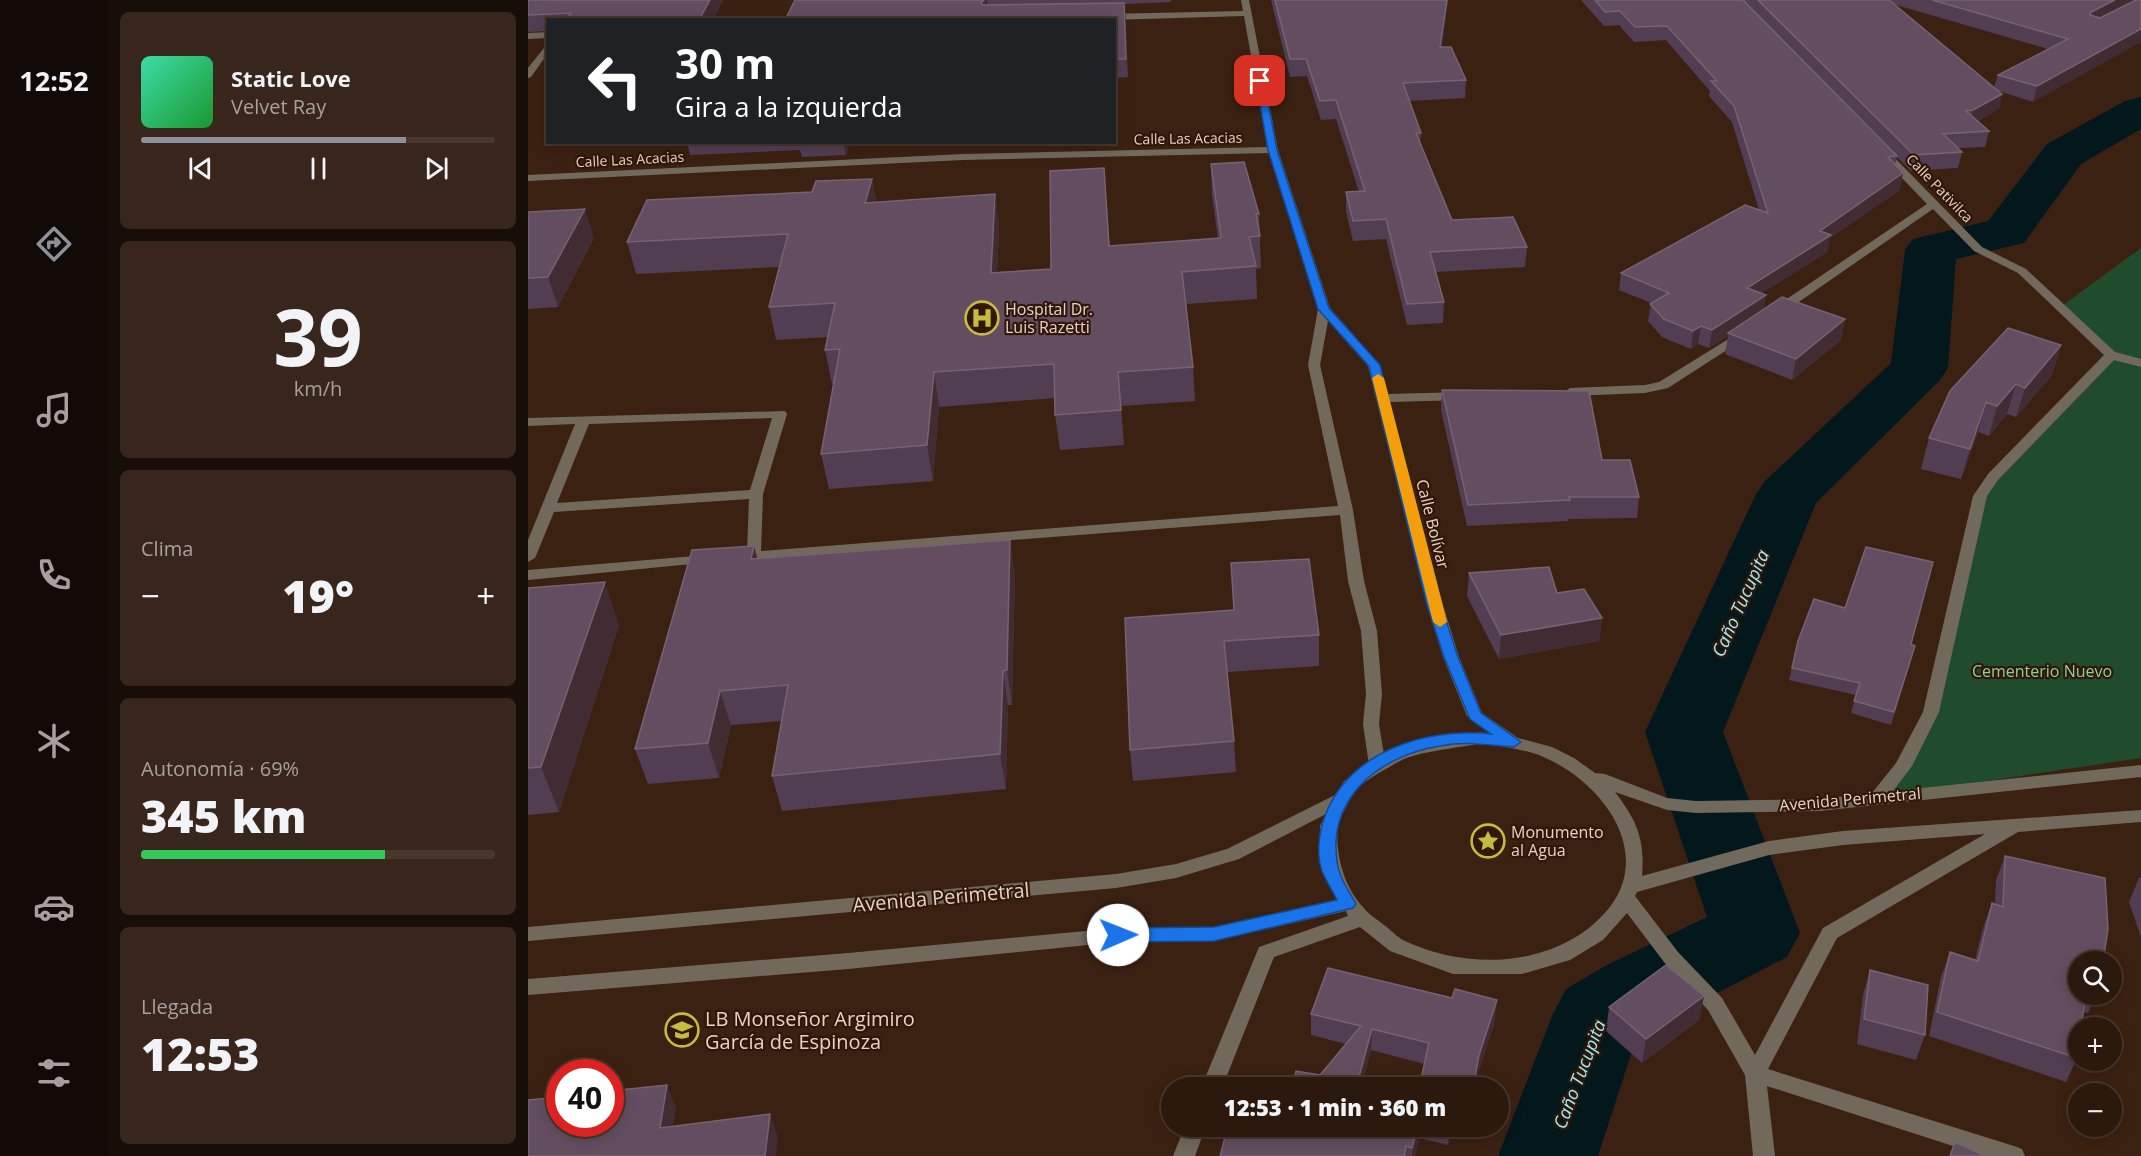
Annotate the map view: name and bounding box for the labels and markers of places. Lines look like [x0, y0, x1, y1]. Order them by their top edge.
pin [1234, 55, 1285, 106]
place label: Hospital Dr. Luis Razetti [1005, 298, 1093, 338]
hospital icon: Hospital Dr. Luis Razetti [964, 300, 1000, 336]
place label: Monumento al Agua [1511, 821, 1604, 861]
place icon: Monumento al Agua [1470, 823, 1506, 859]
place label: LB Monseñor Argimiro García de Espinoza [705, 1005, 915, 1055]
school or university icon: LB Monseñor Argimiro García de Espinoza [664, 1012, 700, 1048]

